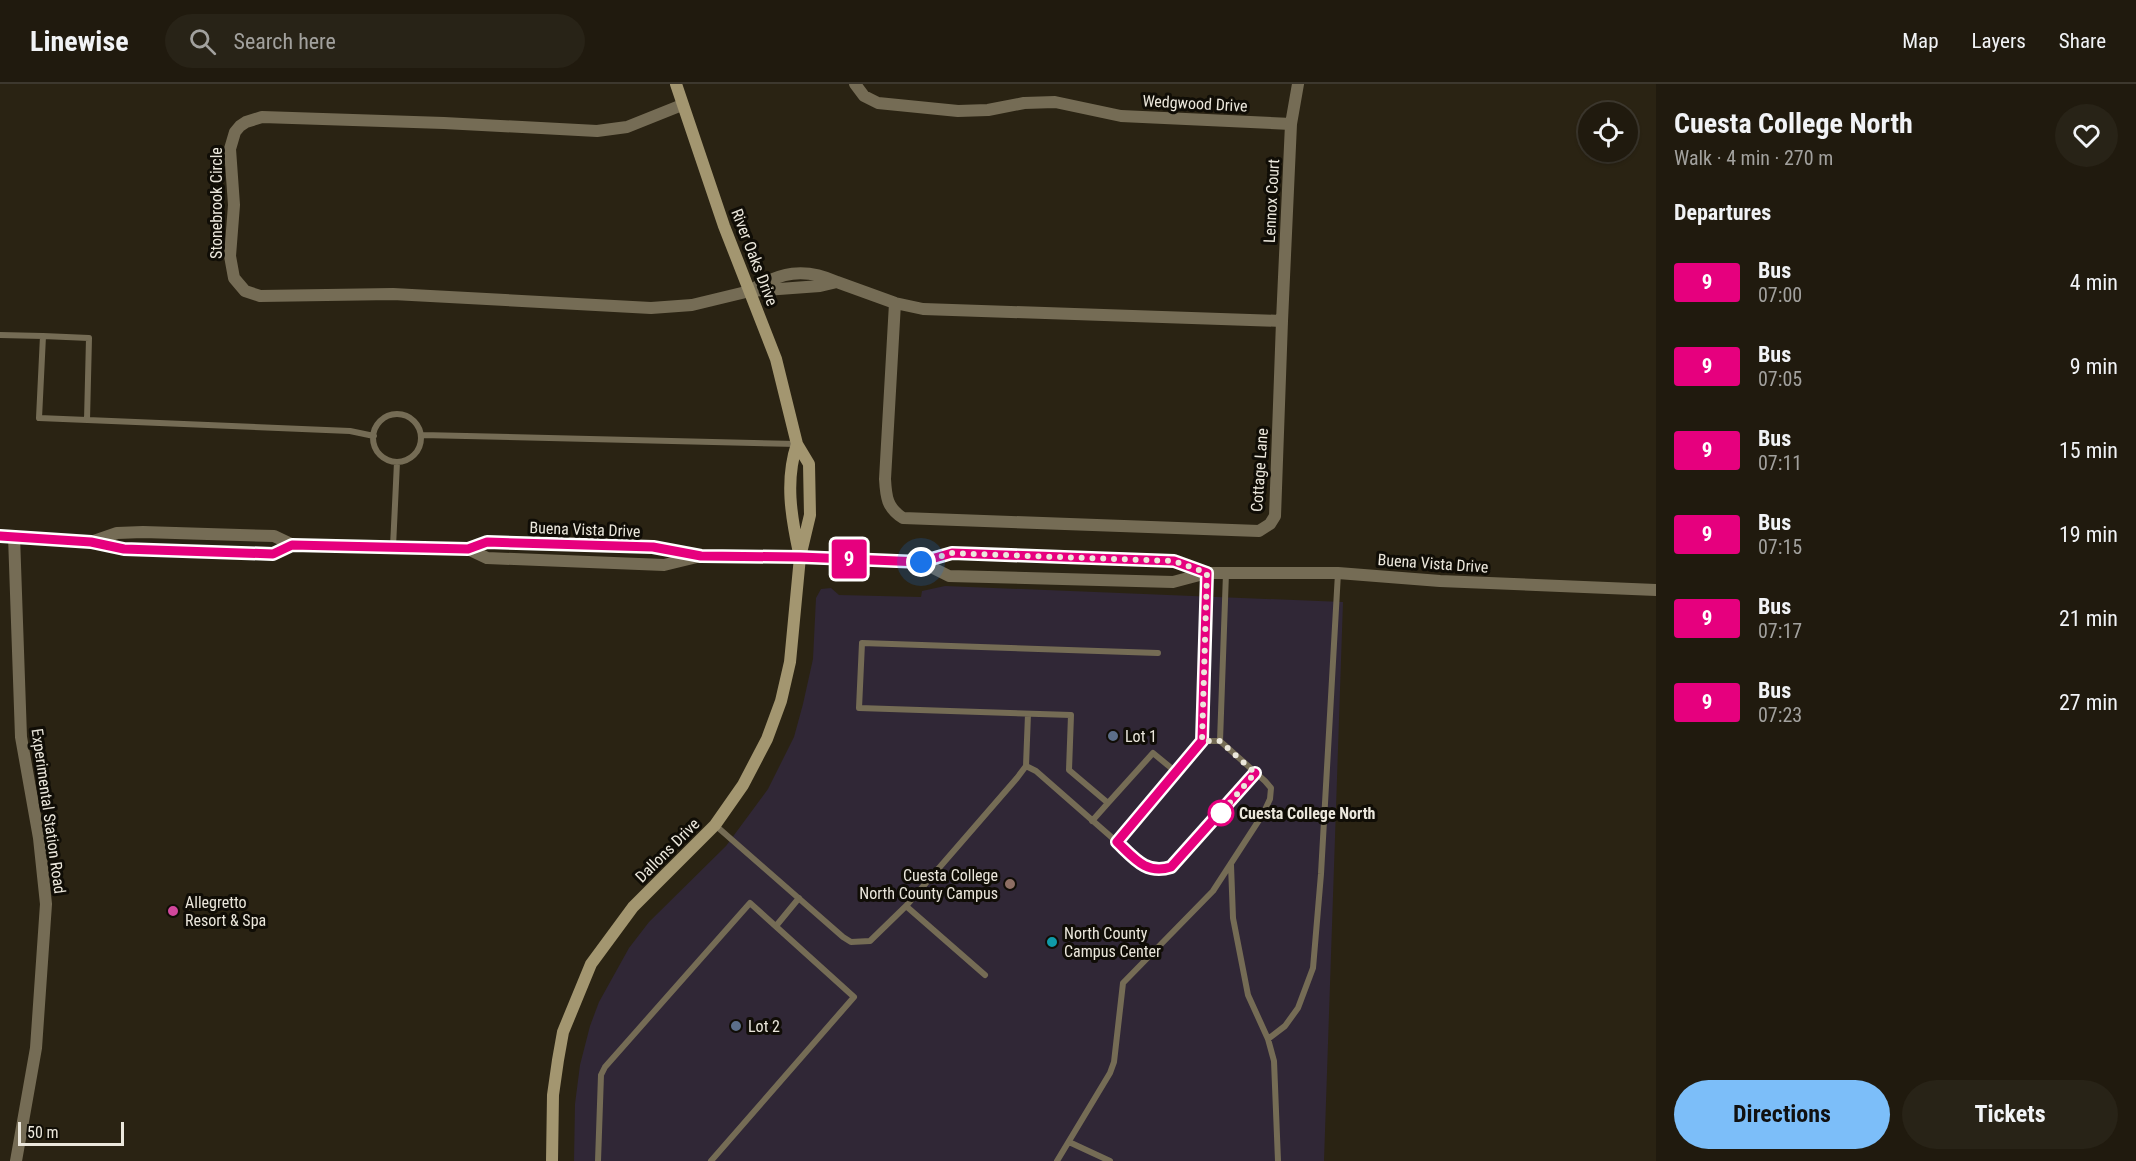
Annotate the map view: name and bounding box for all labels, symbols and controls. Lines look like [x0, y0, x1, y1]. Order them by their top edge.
search box [165, 14, 585, 68]
text: Linewise [30, 25, 129, 58]
icon: search [186, 25, 219, 58]
text: Search here [234, 29, 336, 54]
text: Map [1902, 29, 1939, 53]
text: Layers [1972, 29, 2026, 53]
text: Share [2059, 29, 2106, 53]
street label: Wedgwood Drive [1142, 91, 1248, 116]
map controls [1578, 102, 1638, 162]
button: locate [1578, 102, 1638, 162]
button: heart [2055, 104, 2118, 167]
text: Cuesta College North [1674, 107, 1913, 140]
text: Walk · 4 min · 270 m [1674, 146, 1833, 170]
street label: Stonebrook Circle [207, 147, 226, 259]
street label: Lennox Court [1260, 158, 1283, 243]
text: Departures [1674, 200, 1771, 225]
street label: River Oaks Drive [727, 206, 782, 308]
text: Bus [1758, 258, 1791, 283]
text: 9 [1702, 270, 1712, 294]
text: 4 min [2070, 270, 2118, 295]
text: 07:00 [1758, 283, 1802, 307]
text: Bus [1758, 342, 1791, 367]
text: 9 [1702, 354, 1712, 378]
text: 9 min [2070, 354, 2118, 379]
text: 07:05 [1758, 367, 1802, 391]
text: Bus [1758, 426, 1791, 451]
street label: Cottage Lane [1247, 428, 1272, 513]
text: 9 [1702, 438, 1712, 462]
text: 15 min [2059, 438, 2118, 463]
text: 07:11 [1758, 451, 1802, 475]
text: Bus [1758, 510, 1791, 535]
street label: Buena Vista Drive [529, 518, 641, 541]
text: 9 [1702, 522, 1712, 546]
text: 19 min [2059, 522, 2118, 547]
text: 07:15 [1758, 535, 1802, 559]
line badge: 9 [830, 540, 868, 578]
text: 9 [844, 547, 854, 571]
your location [906, 547, 936, 577]
street label: Buena Vista Drive [1377, 550, 1489, 577]
text: Bus [1758, 594, 1791, 619]
text: 9 [1702, 606, 1712, 630]
text: 21 min [2059, 606, 2118, 631]
text: 07:17 [1758, 619, 1802, 643]
text: Bus [1758, 678, 1791, 703]
text: 9 [1702, 690, 1712, 714]
text: 27 min [2059, 690, 2118, 715]
text: 07:23 [1758, 703, 1802, 727]
street label: Experimental Station Road [28, 727, 70, 895]
place label: Lot 1 [1125, 727, 1157, 746]
marker: Lot 1 [1106, 729, 1120, 743]
marker: Cuesta College North [1208, 800, 1234, 826]
place label: Cuesta College North [1239, 804, 1376, 823]
street label: Dallons Drive [631, 814, 703, 886]
place label: Cuesta College North County Campus [859, 866, 998, 903]
marker: Cuesta College North County Campus [1003, 877, 1017, 891]
place label: Allegretto Resort & Spa [185, 893, 266, 930]
marker: Allegretto Resort & Spa [166, 904, 180, 918]
place label: North County Campus Center [1064, 924, 1161, 961]
marker: North County Campus Center [1045, 935, 1059, 949]
place label: Lot 2 [748, 1017, 780, 1036]
marker: Lot 2 [729, 1019, 743, 1033]
button: Directions [1674, 1080, 1890, 1149]
button: Tickets [1902, 1080, 2118, 1149]
scale bar [18, 1119, 124, 1146]
text: 50 m [27, 1123, 59, 1142]

